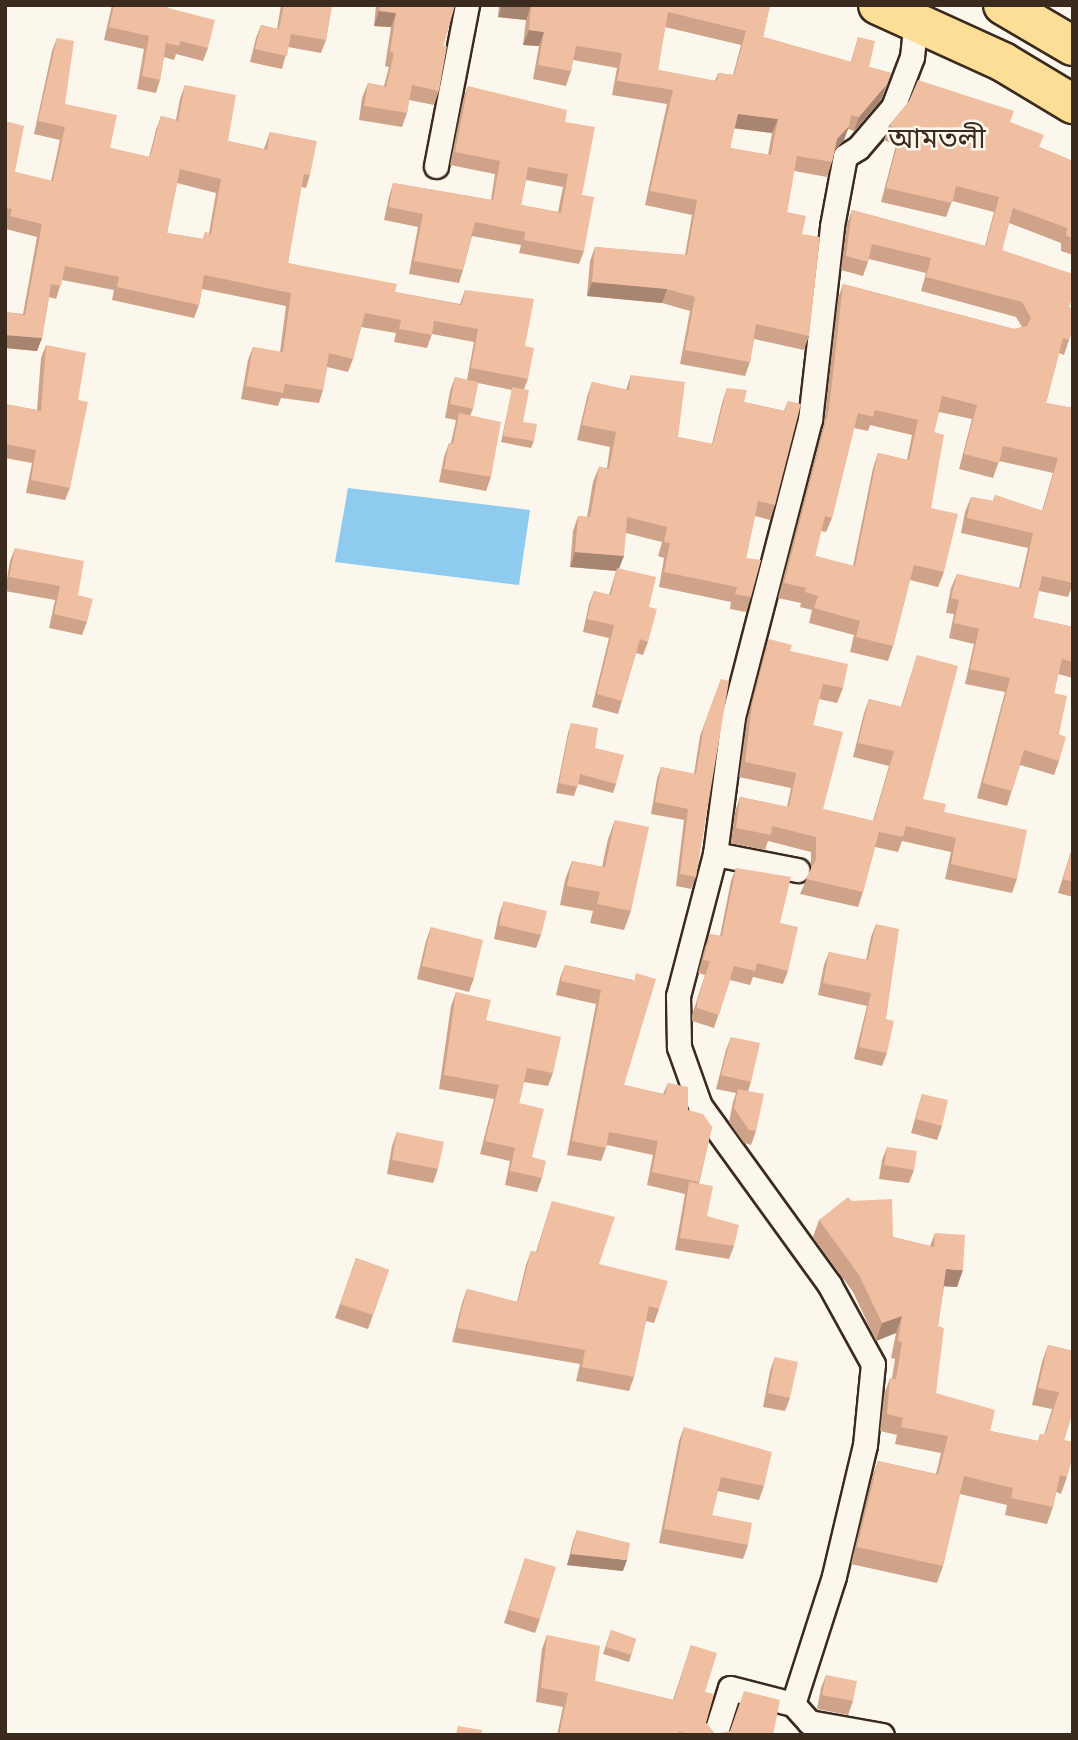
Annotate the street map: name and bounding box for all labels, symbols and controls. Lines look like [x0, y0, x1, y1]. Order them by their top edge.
district label: আমতলী [888, 123, 986, 157]

